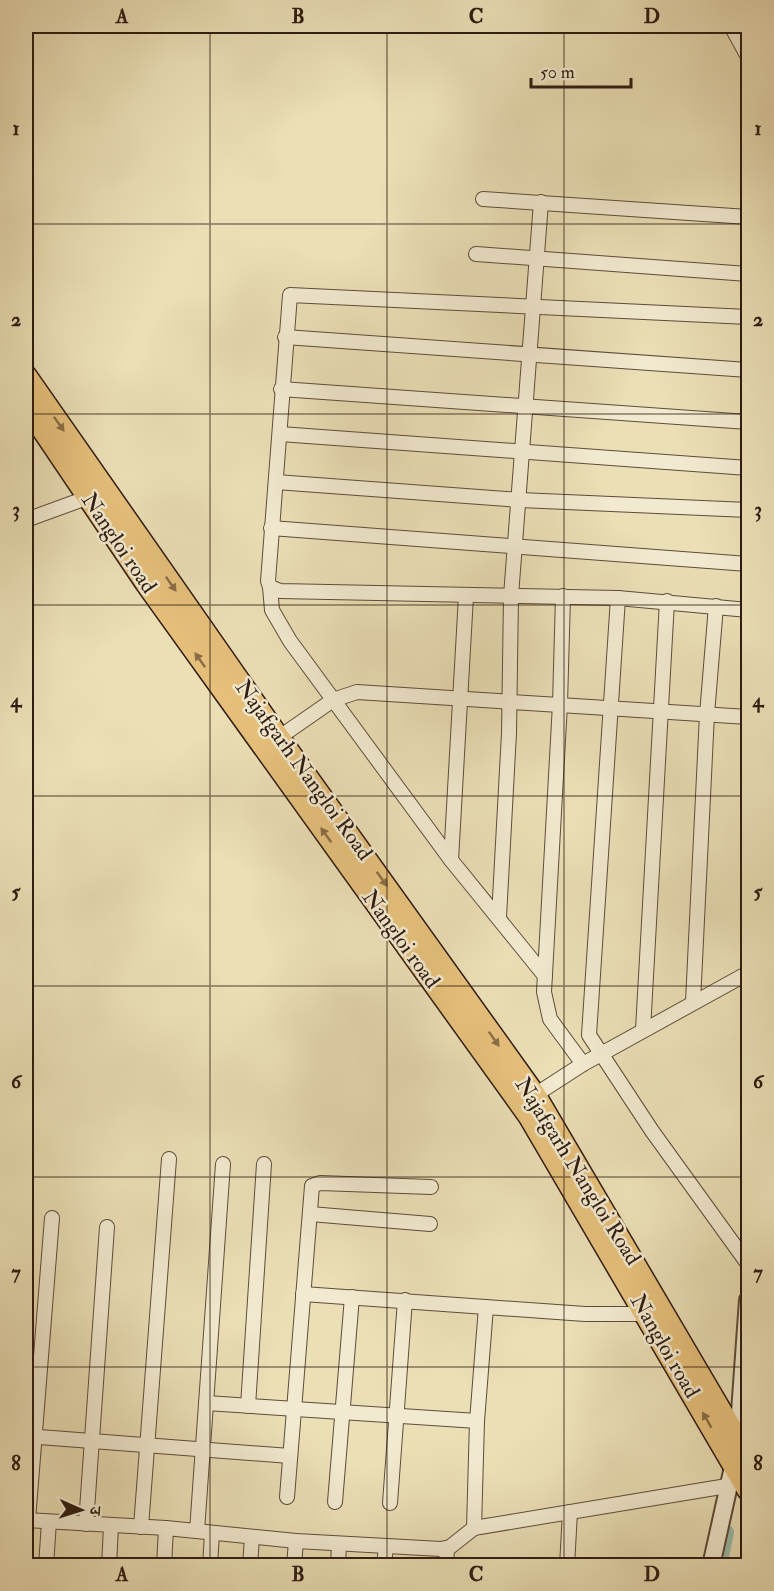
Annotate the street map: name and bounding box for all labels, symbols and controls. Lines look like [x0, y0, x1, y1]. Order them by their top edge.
text: A [115, 4, 129, 29]
text: B [291, 4, 305, 29]
text: C [469, 4, 483, 29]
text: D [644, 4, 660, 29]
scale bar [531, 51, 632, 89]
text: 50 m [540, 61, 575, 84]
text: 1 [12, 116, 20, 141]
text: 1 [754, 116, 762, 141]
text: 2 [11, 307, 21, 332]
text: 2 [753, 307, 763, 332]
one-way arrow [53, 416, 65, 432]
street label: Nangloi road [75, 487, 163, 599]
text: 3 [12, 497, 20, 522]
text: 3 [754, 497, 762, 522]
one-way arrow [165, 575, 177, 591]
one-way arrow [195, 652, 207, 667]
street label: Najafgarh Nangloi Road [229, 674, 379, 866]
text: 4 [10, 688, 23, 713]
text: 4 [752, 688, 765, 713]
one-way arrow [320, 828, 332, 844]
one-way arrow [376, 871, 388, 887]
text: 5 [12, 879, 22, 904]
text: 5 [754, 879, 764, 904]
street label: Nangloi road [356, 884, 446, 994]
one-way arrow [488, 1030, 500, 1046]
text: 6 [11, 1069, 23, 1094]
text: 6 [753, 1069, 765, 1094]
street label: Najafgarh Nangloi Road [509, 1072, 647, 1270]
text: 7 [11, 1260, 21, 1285]
text: 7 [753, 1260, 763, 1285]
street label: Nangloi road [624, 1289, 706, 1403]
one-way arrow [702, 1412, 713, 1428]
text: 8 [11, 1451, 21, 1476]
text: 8 [753, 1451, 763, 1476]
north arrow [51, 1480, 111, 1540]
text: उ [85, 1505, 105, 1517]
text: A [115, 1562, 129, 1587]
text: B [291, 1562, 305, 1587]
text: C [469, 1562, 483, 1587]
text: D [644, 1562, 660, 1587]

